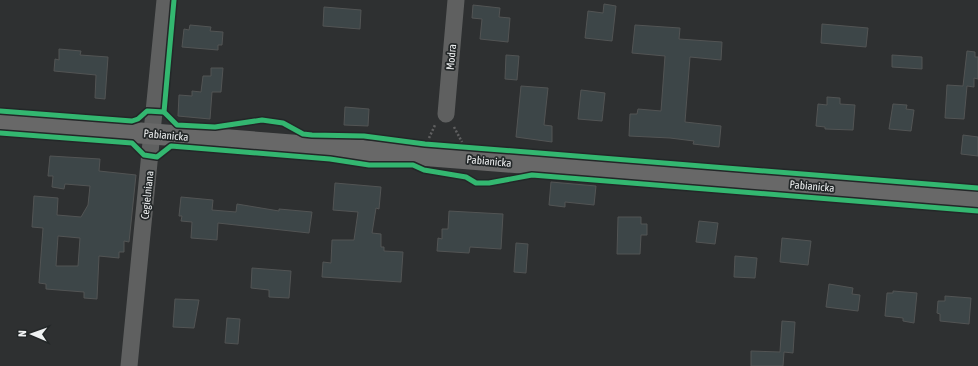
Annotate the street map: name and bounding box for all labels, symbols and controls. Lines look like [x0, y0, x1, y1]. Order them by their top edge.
street label: Modra [444, 44, 458, 70]
street label: Pabianicka [143, 127, 189, 143]
street label: Pabianicka [466, 153, 512, 169]
street label: Cegielniana [138, 170, 156, 220]
street label: Pabianicka [789, 178, 835, 194]
north arrow [12, 314, 52, 354]
text: N [16, 330, 28, 337]

